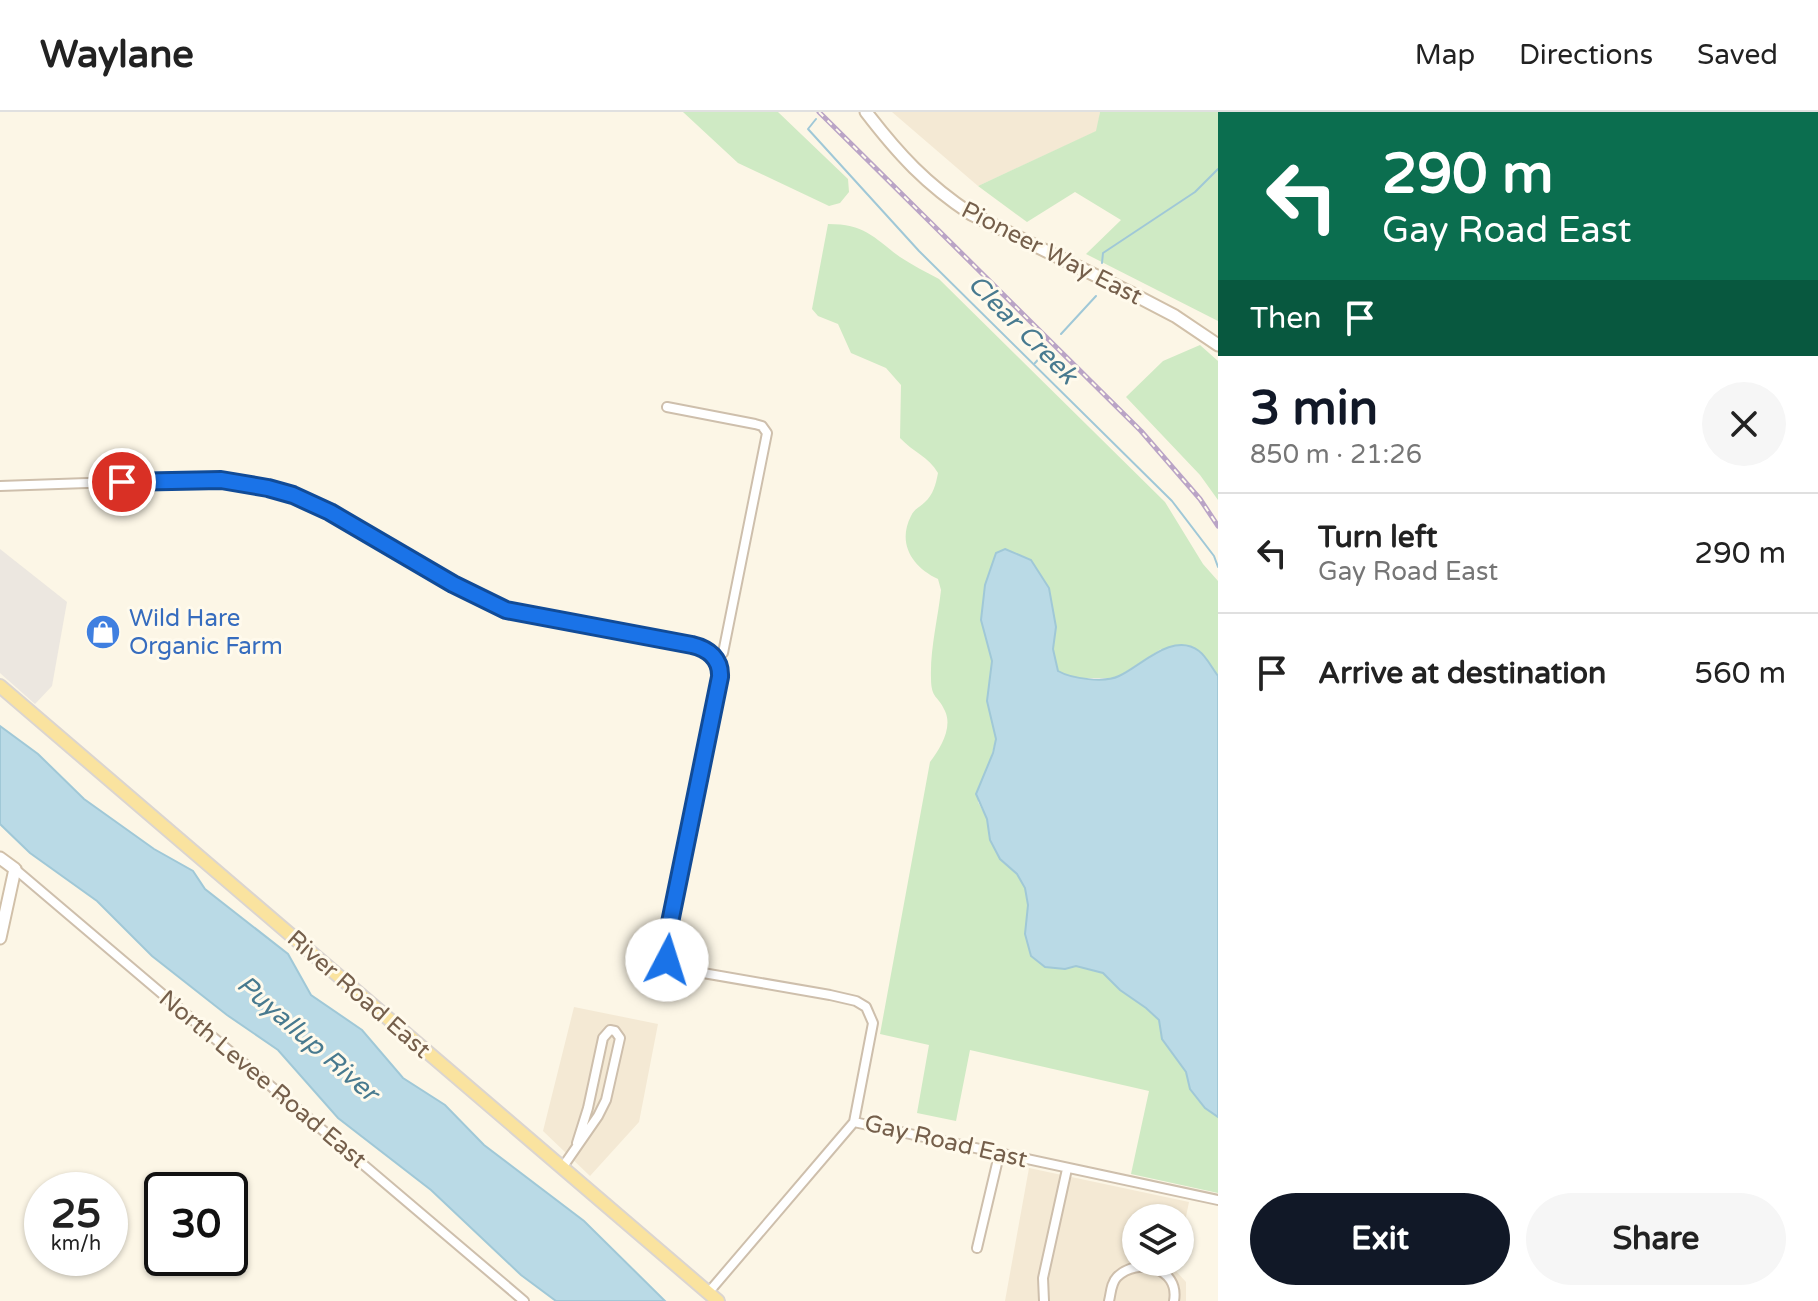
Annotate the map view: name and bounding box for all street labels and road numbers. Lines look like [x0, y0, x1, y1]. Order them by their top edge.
street label: Pioneer Way East [957, 195, 1147, 311]
street label: River Road East [281, 924, 436, 1065]
street label: North Levee Road East [153, 984, 372, 1175]
street label: Gay Road East [862, 1109, 1030, 1174]

